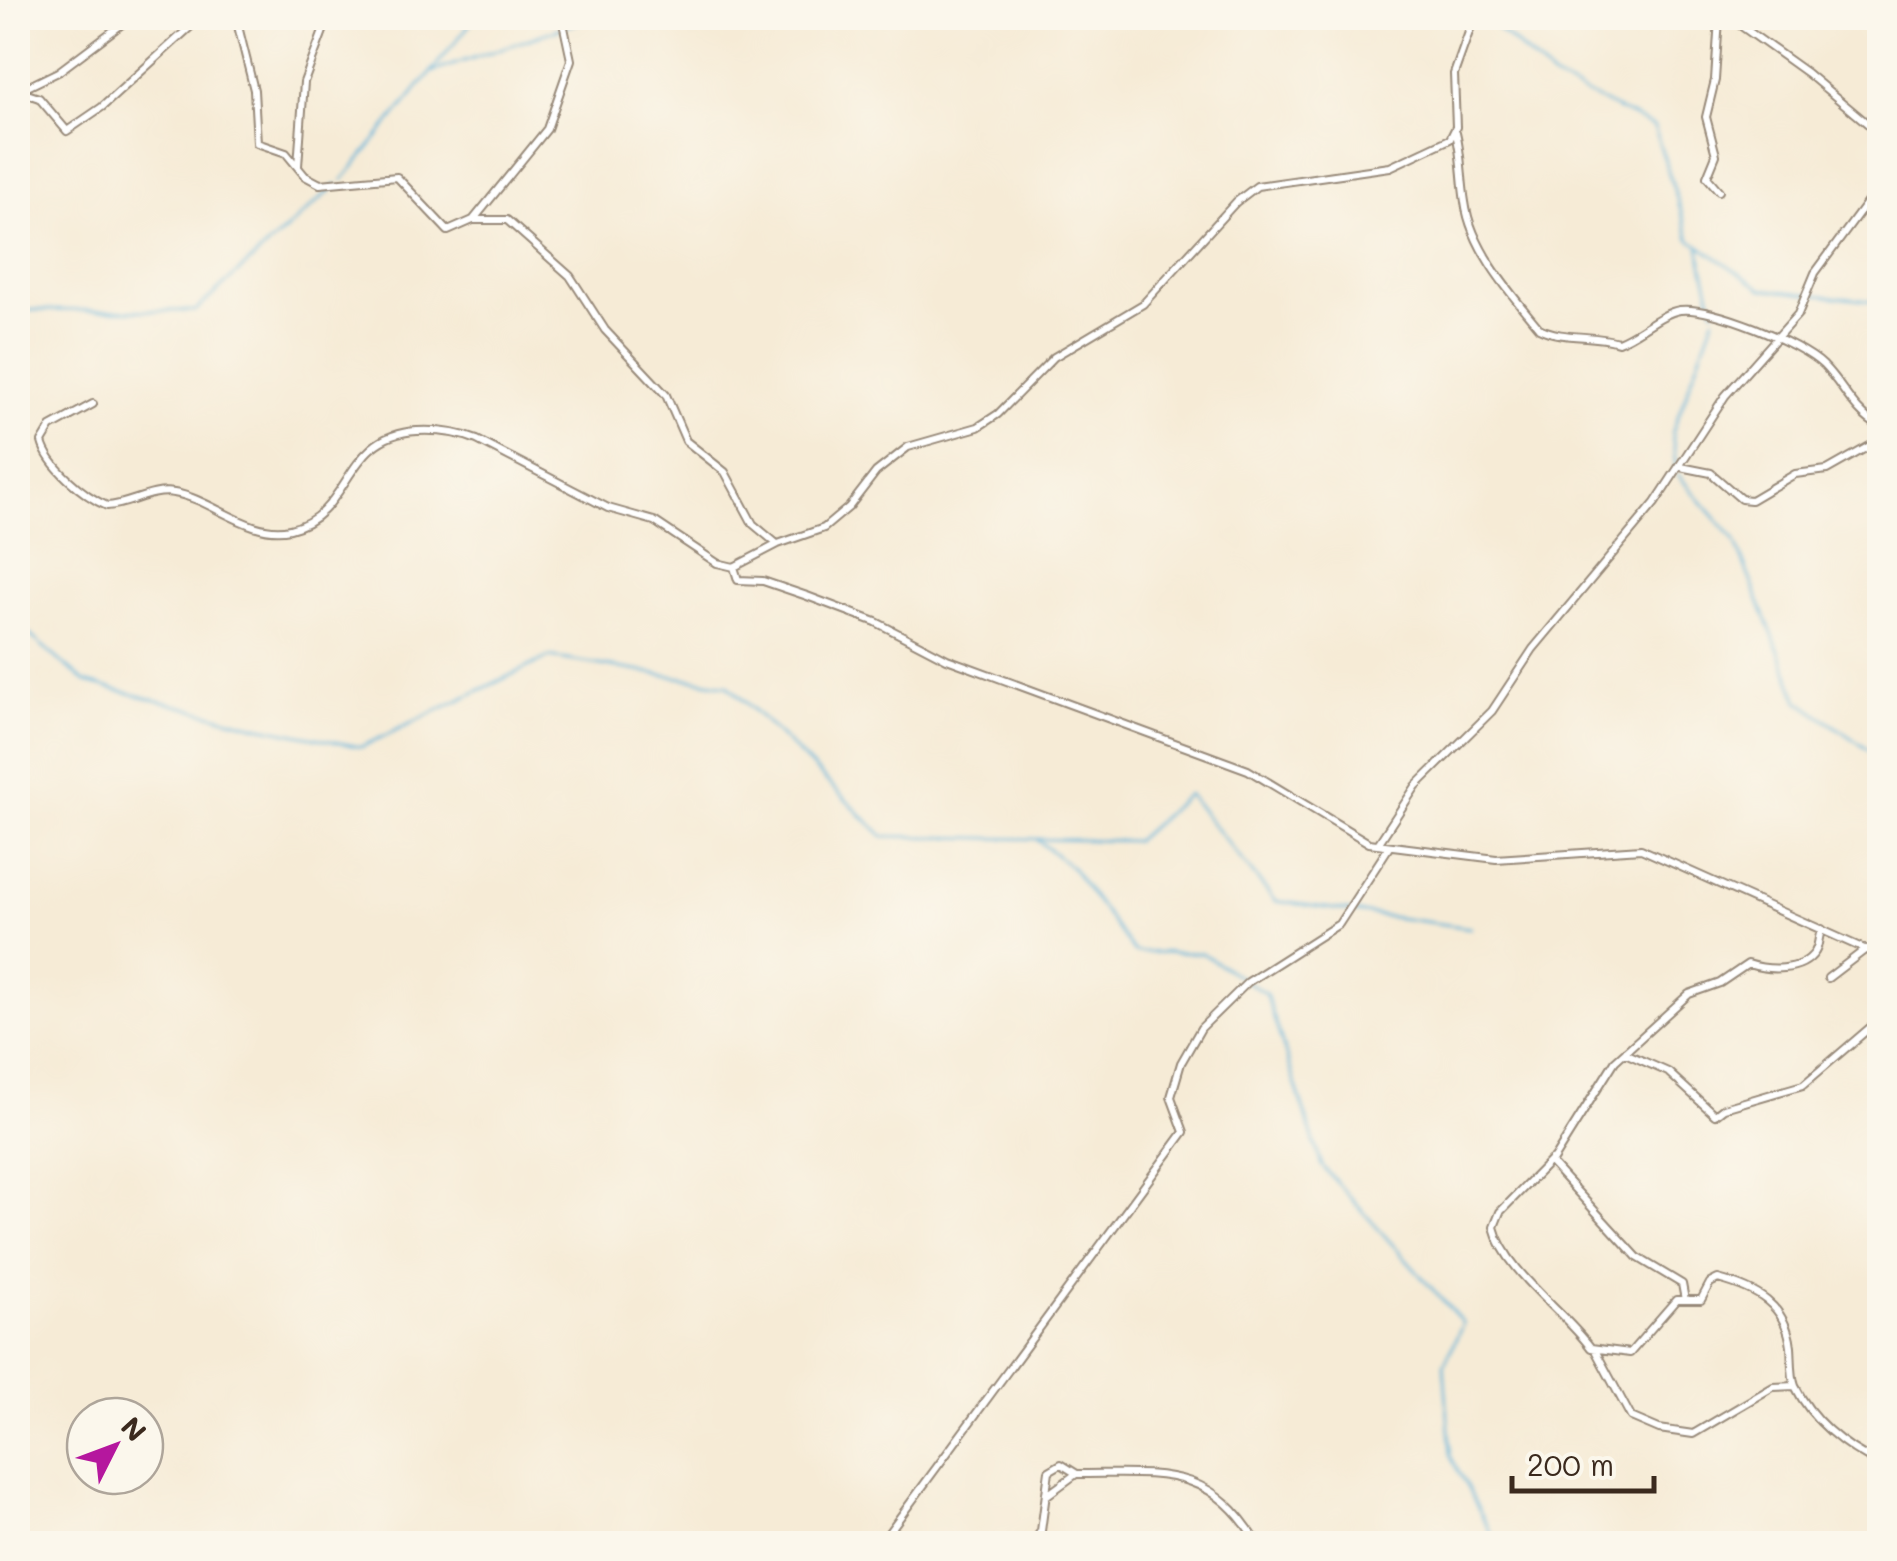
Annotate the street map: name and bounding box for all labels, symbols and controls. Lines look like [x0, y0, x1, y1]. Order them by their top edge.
north arrow [65, 1396, 165, 1496]
text: N [114, 1409, 155, 1449]
scale bar [1512, 1431, 1654, 1493]
text: 200 m [1527, 1444, 1614, 1484]

